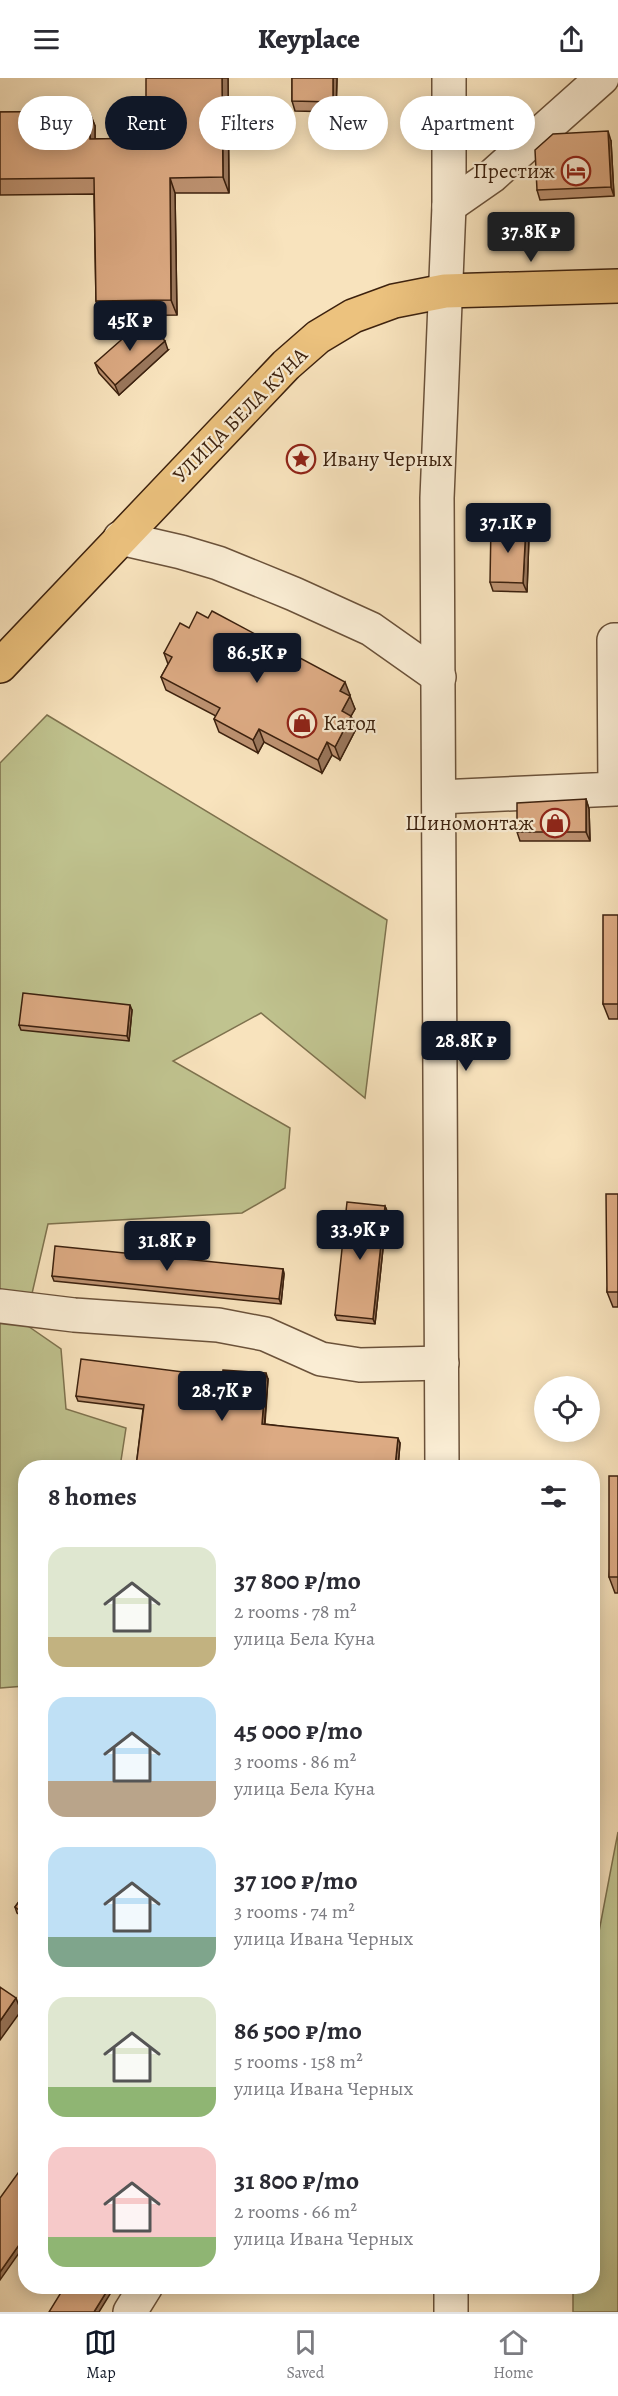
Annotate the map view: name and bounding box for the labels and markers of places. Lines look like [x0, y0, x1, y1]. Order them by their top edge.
hotel icon: Престиж [560, 155, 592, 187]
place label: Престиж [473, 157, 555, 185]
pin: 37.8K ₽ [476, 212, 586, 263]
pin: 45K ₽ [88, 301, 172, 352]
place icon: Ивану Черных [285, 443, 317, 475]
place label: Ивану Черных [322, 445, 453, 473]
pin: 37.1K ₽ [453, 503, 563, 554]
pin: 86.5K ₽ [202, 633, 312, 684]
shop icon: Катод [286, 707, 318, 739]
place label: Катод [323, 709, 376, 737]
shop icon: Шиномонтаж [539, 807, 571, 839]
place label: Шиномонтаж [405, 809, 534, 837]
pin: 28.8K ₽ [411, 1021, 521, 1072]
pin: 33.9K ₽ [305, 1210, 415, 1261]
pin: 31.8K ₽ [112, 1221, 222, 1272]
pin: 28.7K ₽ [167, 1371, 277, 1422]

